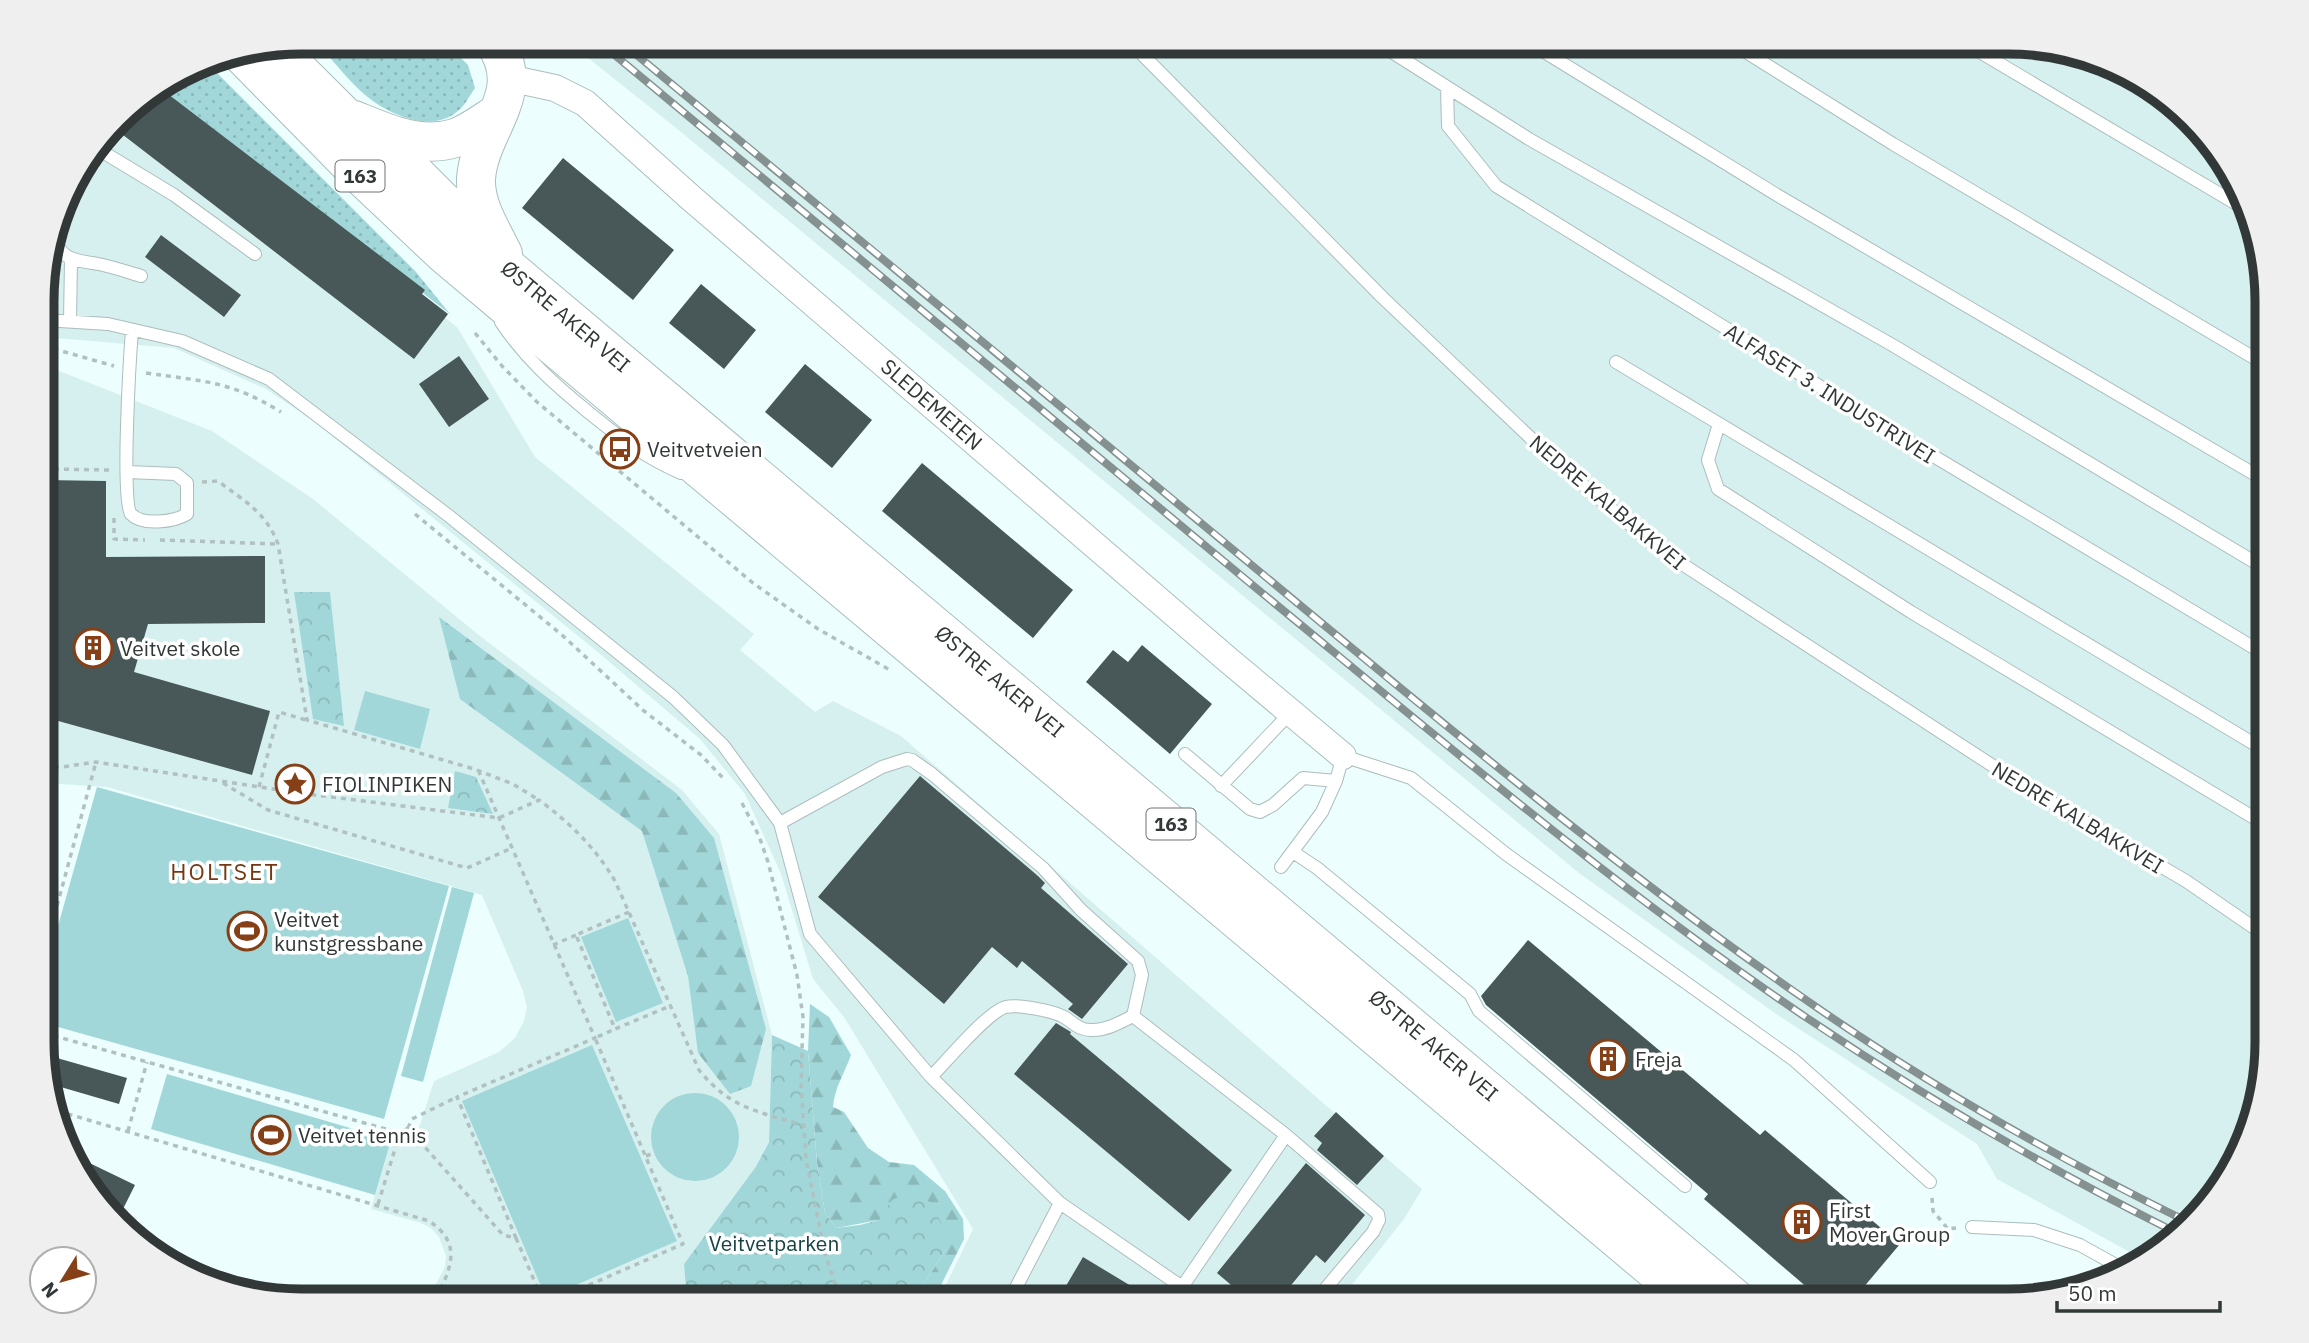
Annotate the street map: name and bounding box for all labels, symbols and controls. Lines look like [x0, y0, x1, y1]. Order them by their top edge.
road number: 163 [336, 160, 384, 192]
street label: ØSTRE AKER VEI [496, 254, 636, 378]
street label: ALFASET 3. INDUSTRIVEI [1719, 317, 1941, 469]
street label: SLEDEMEIEN [875, 352, 989, 456]
bus stop icon: Veitvetveien [599, 428, 641, 470]
street label: NEDRE KALBAKKVEI [1524, 428, 1692, 576]
place label: Veitvetveien [647, 435, 763, 463]
street label: ØSTRE AKER VEI [930, 619, 1070, 743]
building icon: Veitvet skole [72, 627, 114, 669]
place label: Veitvet skole [120, 634, 240, 662]
street label: NEDRE KALBAKKVEI [1987, 755, 2169, 879]
place icon: FIOLINPIKEN [274, 763, 316, 805]
place label: FIOLINPIKEN [322, 770, 452, 798]
road number: 163 [1146, 808, 1196, 839]
district label: HOLTSET [170, 856, 280, 886]
place label: Veitvet kunstgressbane [274, 905, 423, 957]
sports icon: Veitvet kunstgressbane [226, 910, 268, 952]
street label: ØSTRE AKER VEI [1364, 983, 1504, 1107]
building icon: Freja [1587, 1038, 1629, 1080]
place label: Freja [1635, 1045, 1682, 1073]
sports icon: Veitvet tennis [250, 1114, 292, 1156]
place label: Veitvet tennis [298, 1121, 426, 1149]
place label: First Mover Group [1829, 1196, 1950, 1248]
building icon: First Mover Group [1781, 1201, 1823, 1243]
park label: Veitvetparken [709, 1229, 839, 1257]
north arrow [28, 1245, 98, 1315]
scale bar [2057, 1270, 2220, 1314]
text: N [36, 1278, 63, 1303]
text: 50 m [2068, 1279, 2117, 1307]

